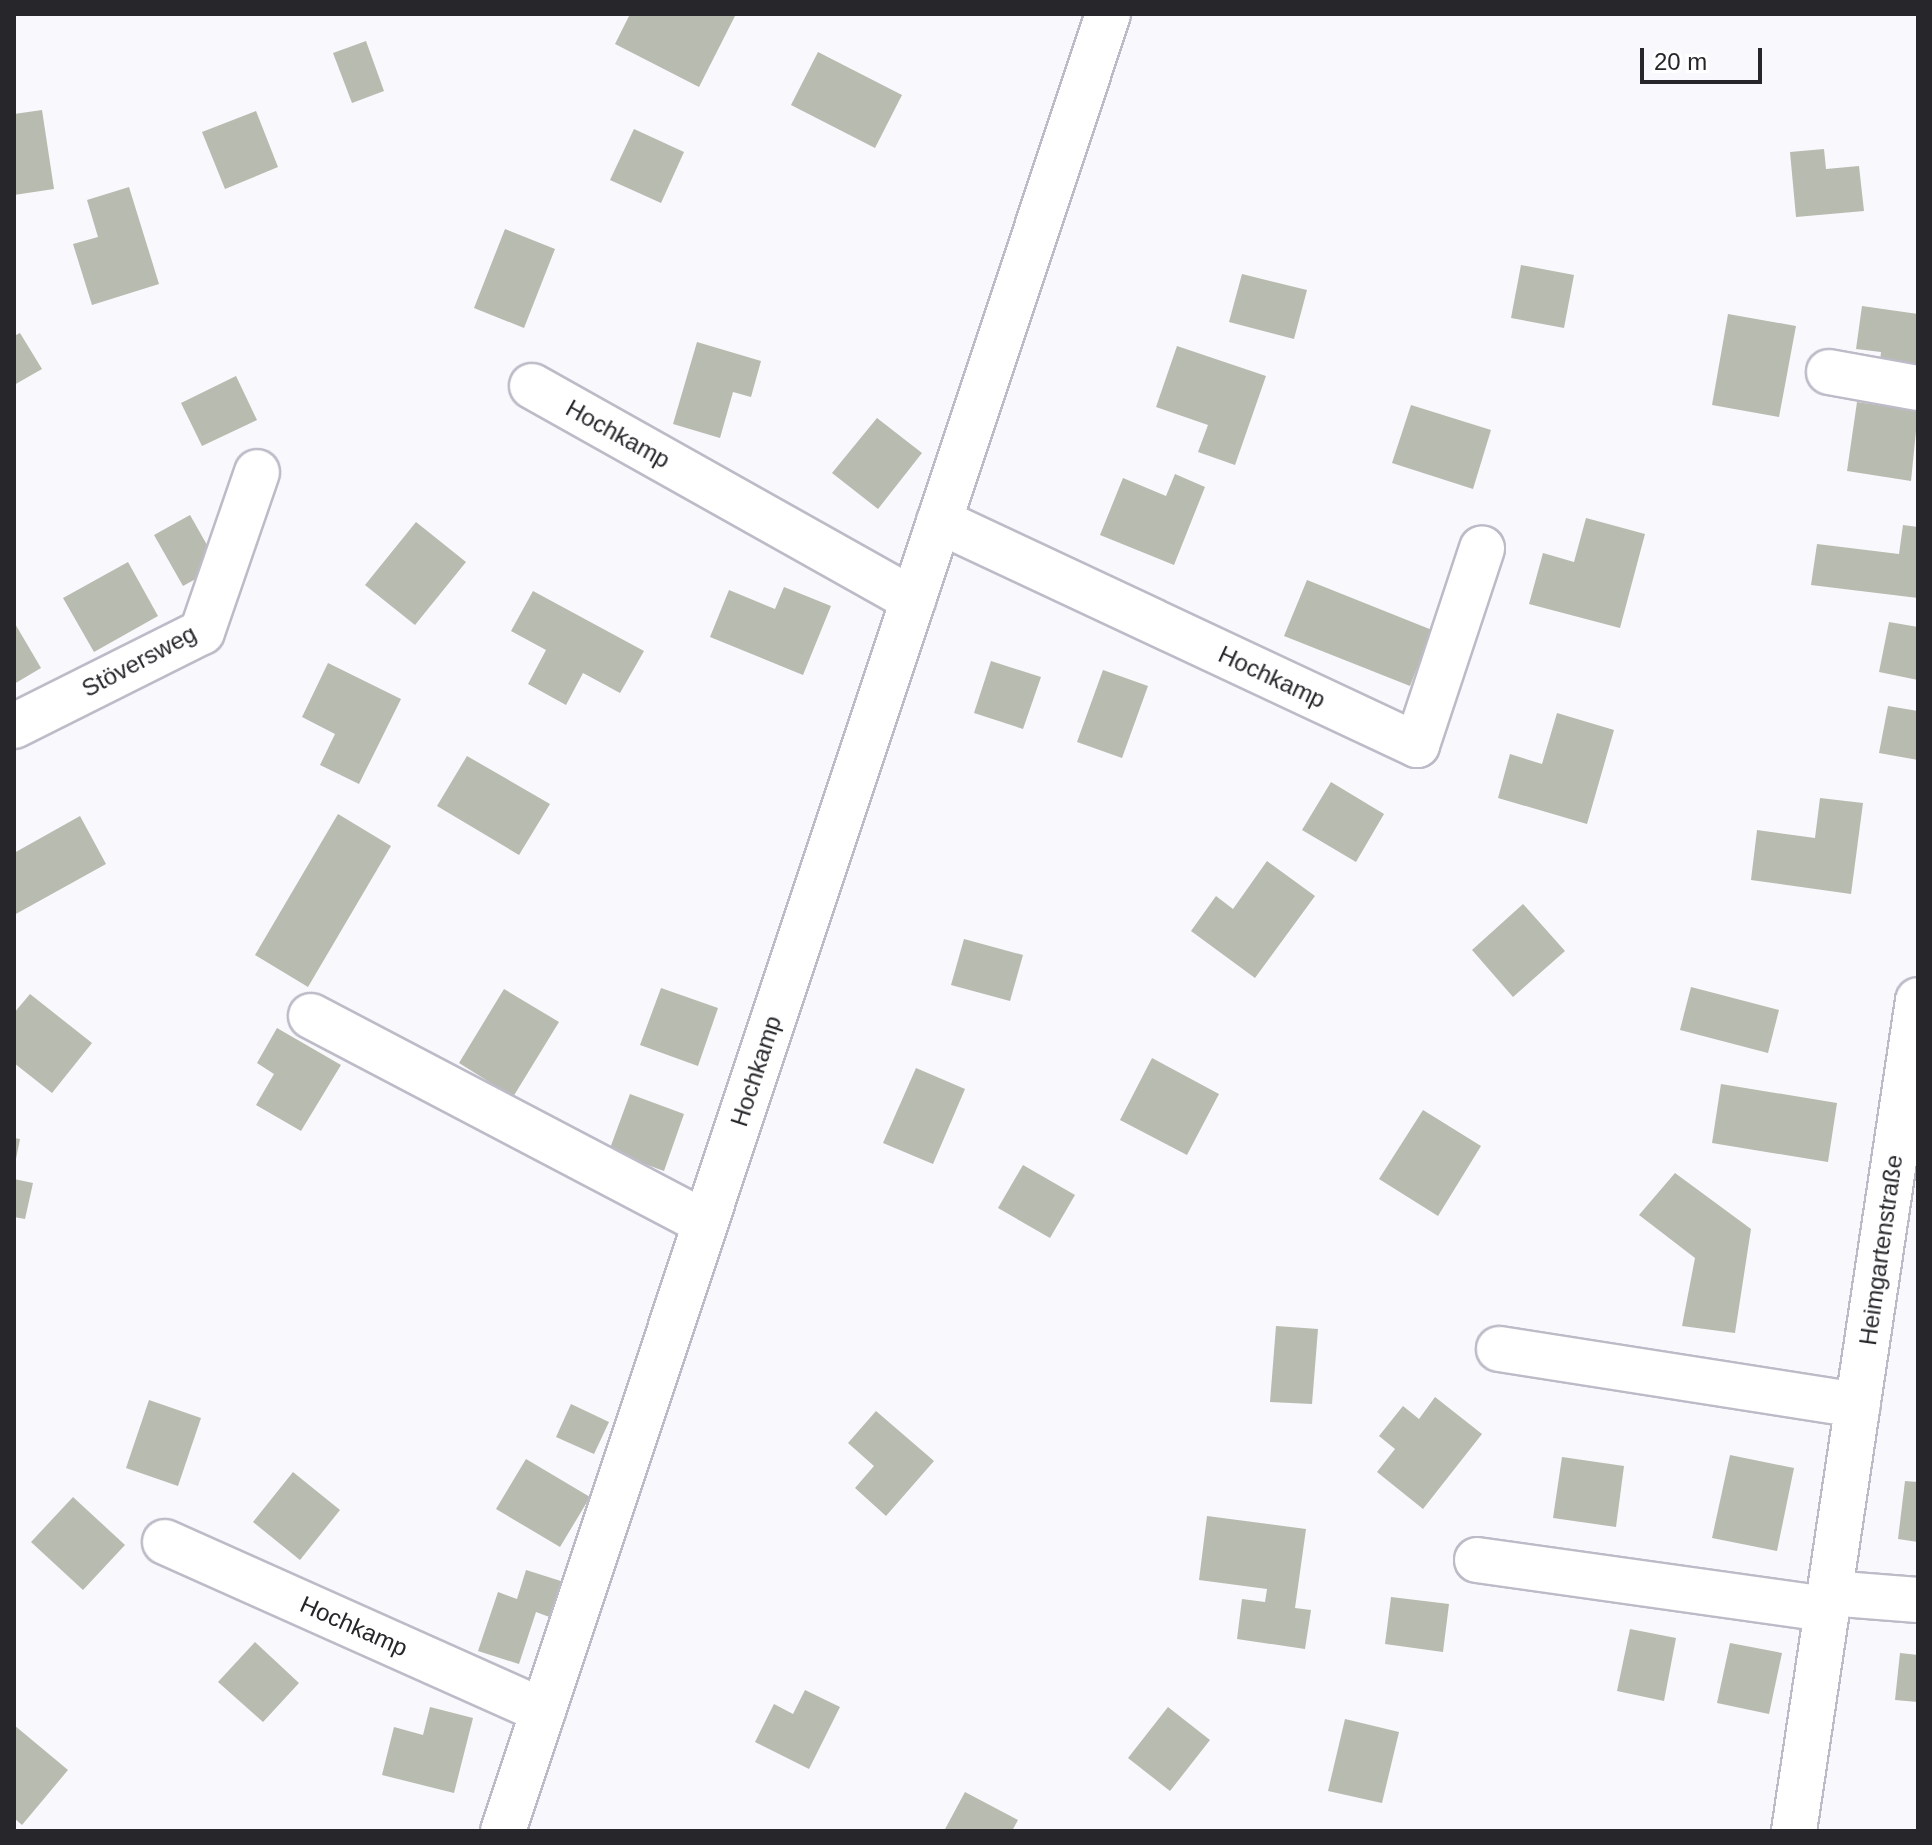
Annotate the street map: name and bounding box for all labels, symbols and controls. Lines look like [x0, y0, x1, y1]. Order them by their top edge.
scale bar [1644, 32, 1766, 82]
text: 20 m [1654, 48, 1707, 75]
street label: Hochkamp [561, 394, 675, 474]
street label: Stöversweg [77, 619, 201, 703]
street label: Hochkamp [1214, 640, 1330, 714]
street label: Hochkamp [725, 1012, 787, 1130]
street label: Heimgartenstraße [1853, 1153, 1909, 1347]
street label: Hochkamp [296, 1590, 412, 1662]

